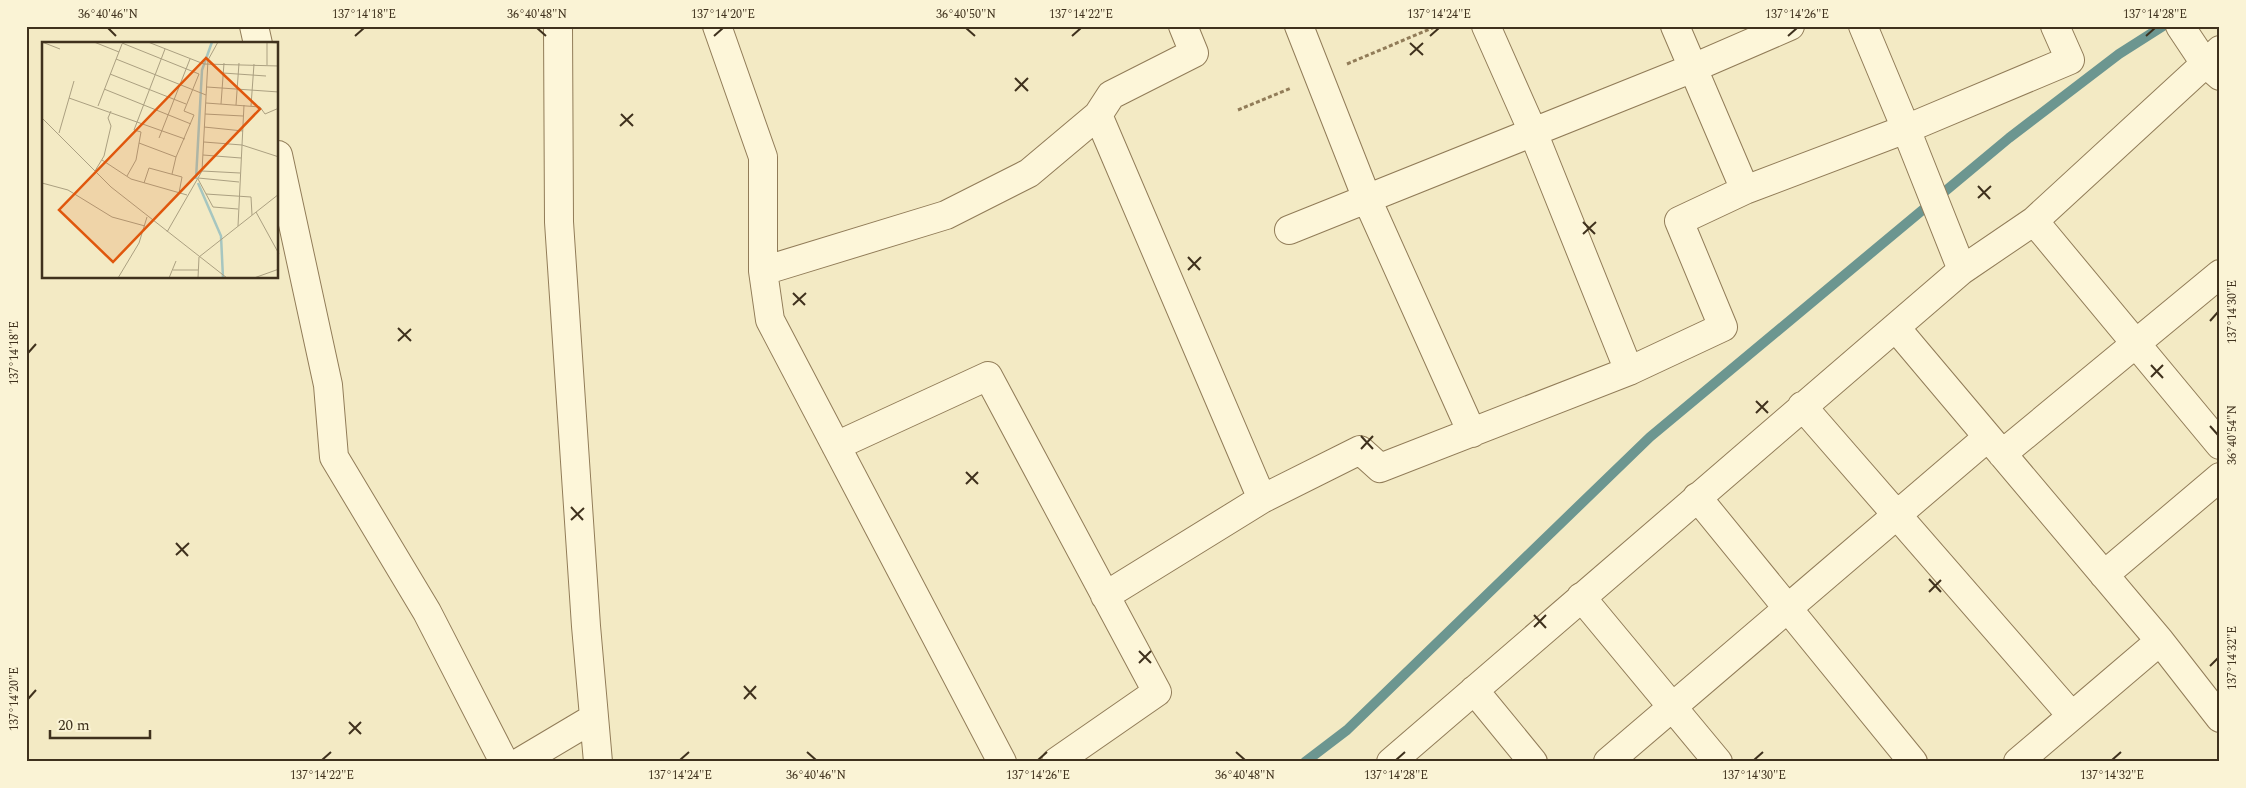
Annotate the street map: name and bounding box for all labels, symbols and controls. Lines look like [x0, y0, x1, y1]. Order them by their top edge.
text: 36°40'46"N [78, 5, 138, 24]
text: 137°14'18"E [332, 5, 396, 24]
text: 36°40'48"N [507, 5, 567, 24]
text: 137°14'20"E [691, 5, 755, 24]
text: 36°40'50"N [936, 5, 996, 24]
text: 137°14'22"E [1049, 5, 1113, 24]
text: 137°14'24"E [1407, 5, 1471, 24]
text: 137°14'26"E [1765, 5, 1829, 24]
text: 137°14'28"E [2123, 5, 2187, 24]
inset map [42, 42, 279, 279]
text: 137°14'30"E [2223, 280, 2242, 344]
text: 137°14'18"E [5, 321, 24, 385]
text: 36°40'54"N [2223, 405, 2242, 465]
text: 137°14'32"E [2223, 626, 2242, 690]
text: 137°14'20"E [5, 667, 24, 731]
scale bar [50, 708, 150, 740]
text: 20 m [58, 714, 90, 737]
text: 137°14'22"E [290, 766, 354, 785]
text: 137°14'24"E [648, 766, 712, 785]
text: 36°40'46"N [786, 766, 846, 785]
text: 137°14'26"E [1006, 766, 1070, 785]
text: 36°40'48"N [1215, 766, 1275, 785]
text: 137°14'28"E [1364, 766, 1428, 785]
text: 137°14'30"E [1722, 766, 1786, 785]
text: 137°14'32"E [2080, 766, 2144, 785]

